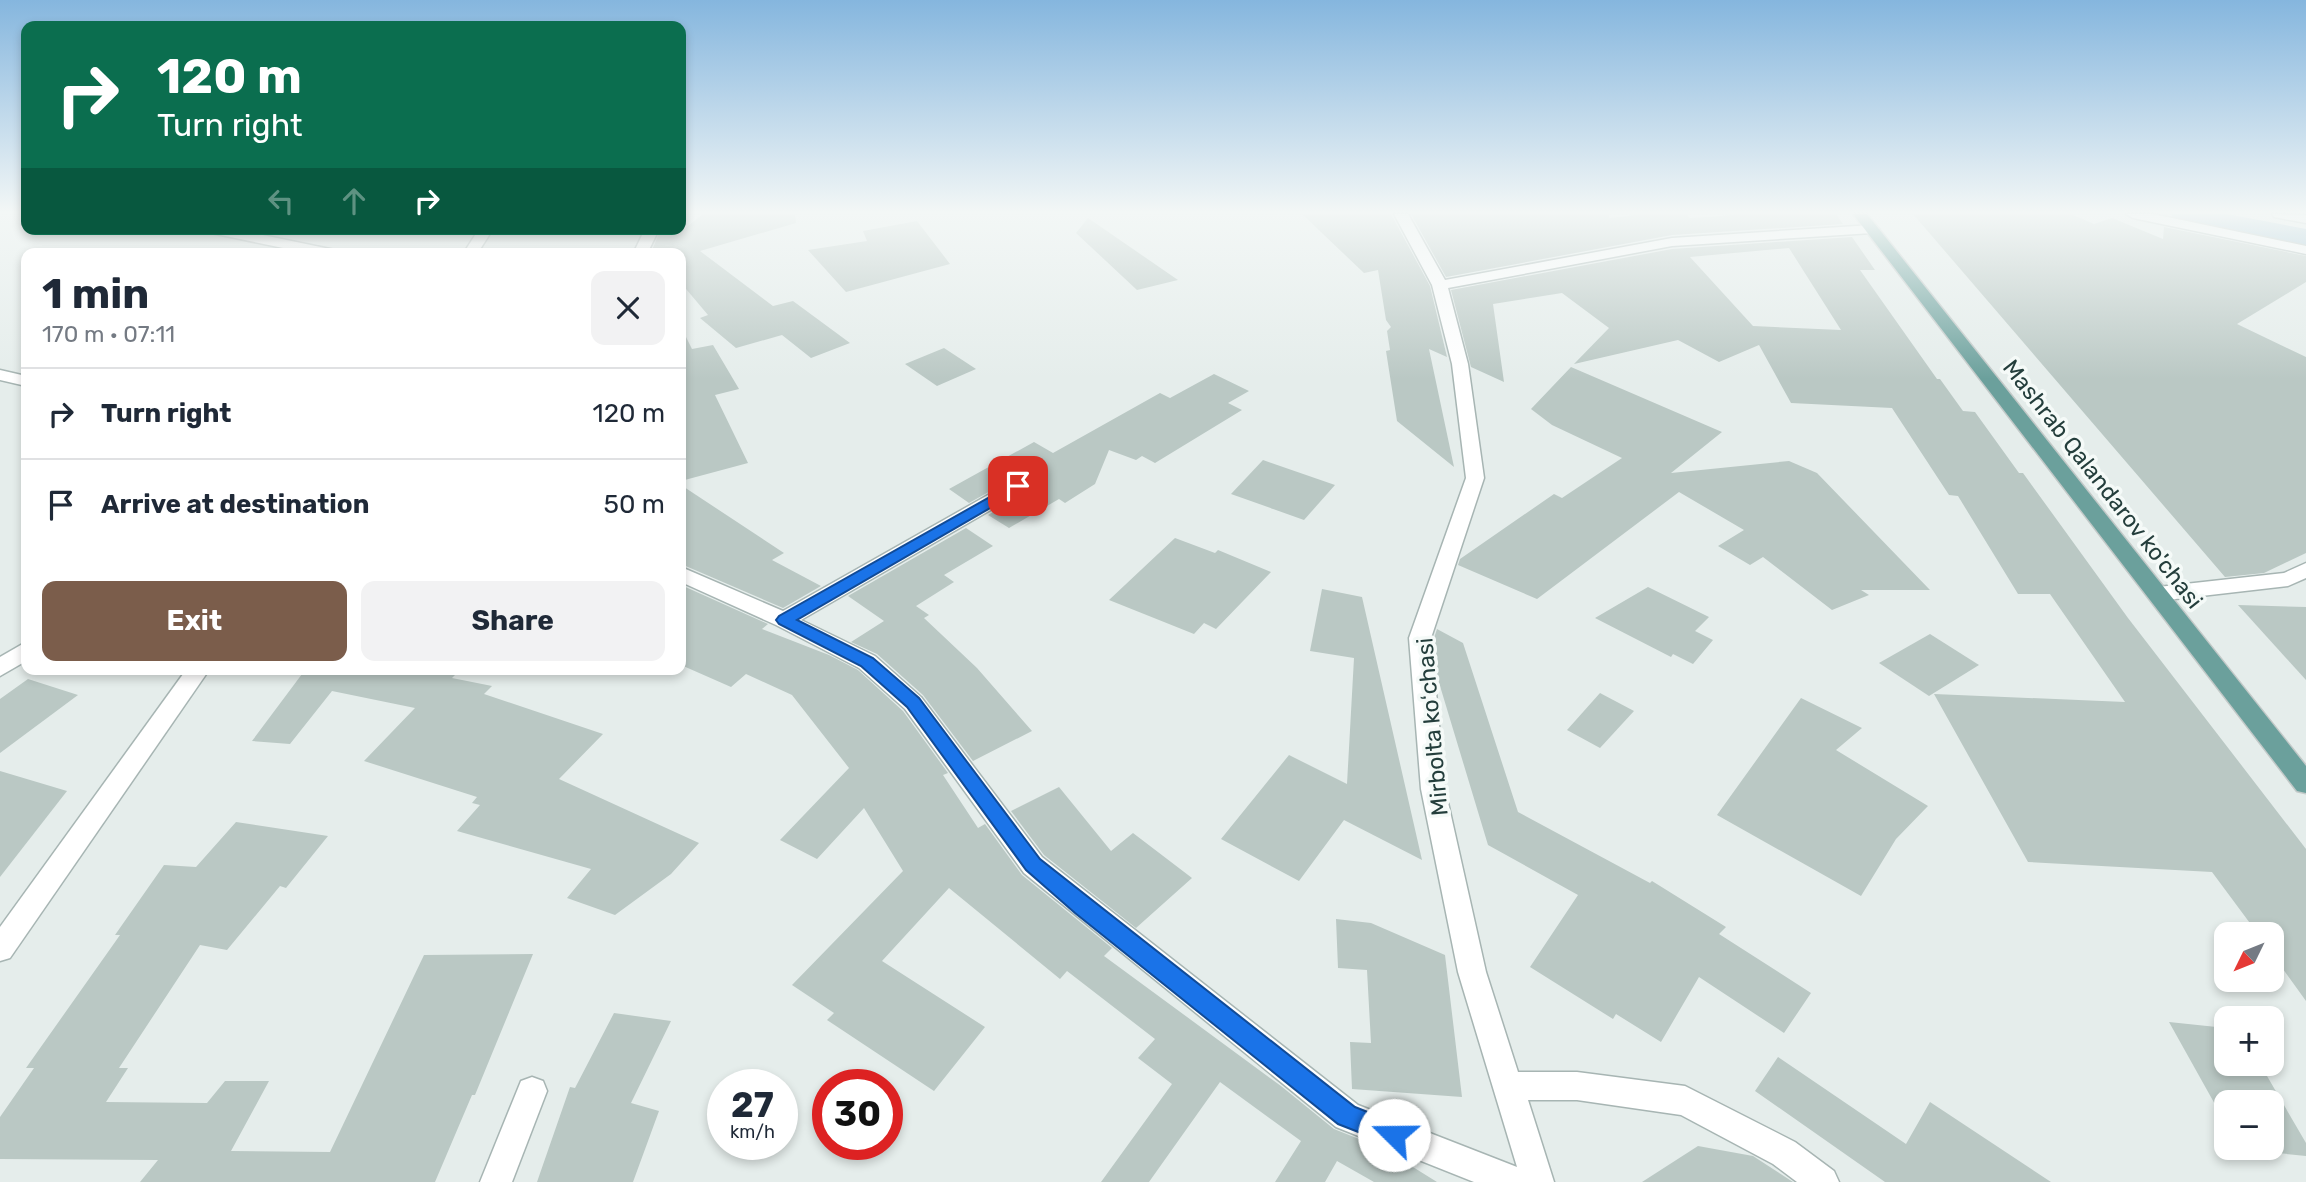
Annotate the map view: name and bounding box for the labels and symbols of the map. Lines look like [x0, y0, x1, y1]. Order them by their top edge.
street label: Mashrab Qalandarov ko'chasi [1997, 354, 2209, 614]
pin [988, 456, 1048, 516]
street label: Mirbolta koʻchasi [1410, 637, 1454, 817]
north arrow [2214, 922, 2284, 992]
speed limit sign: 30 [812, 1069, 903, 1160]
position arrow [1357, 1098, 1431, 1172]

